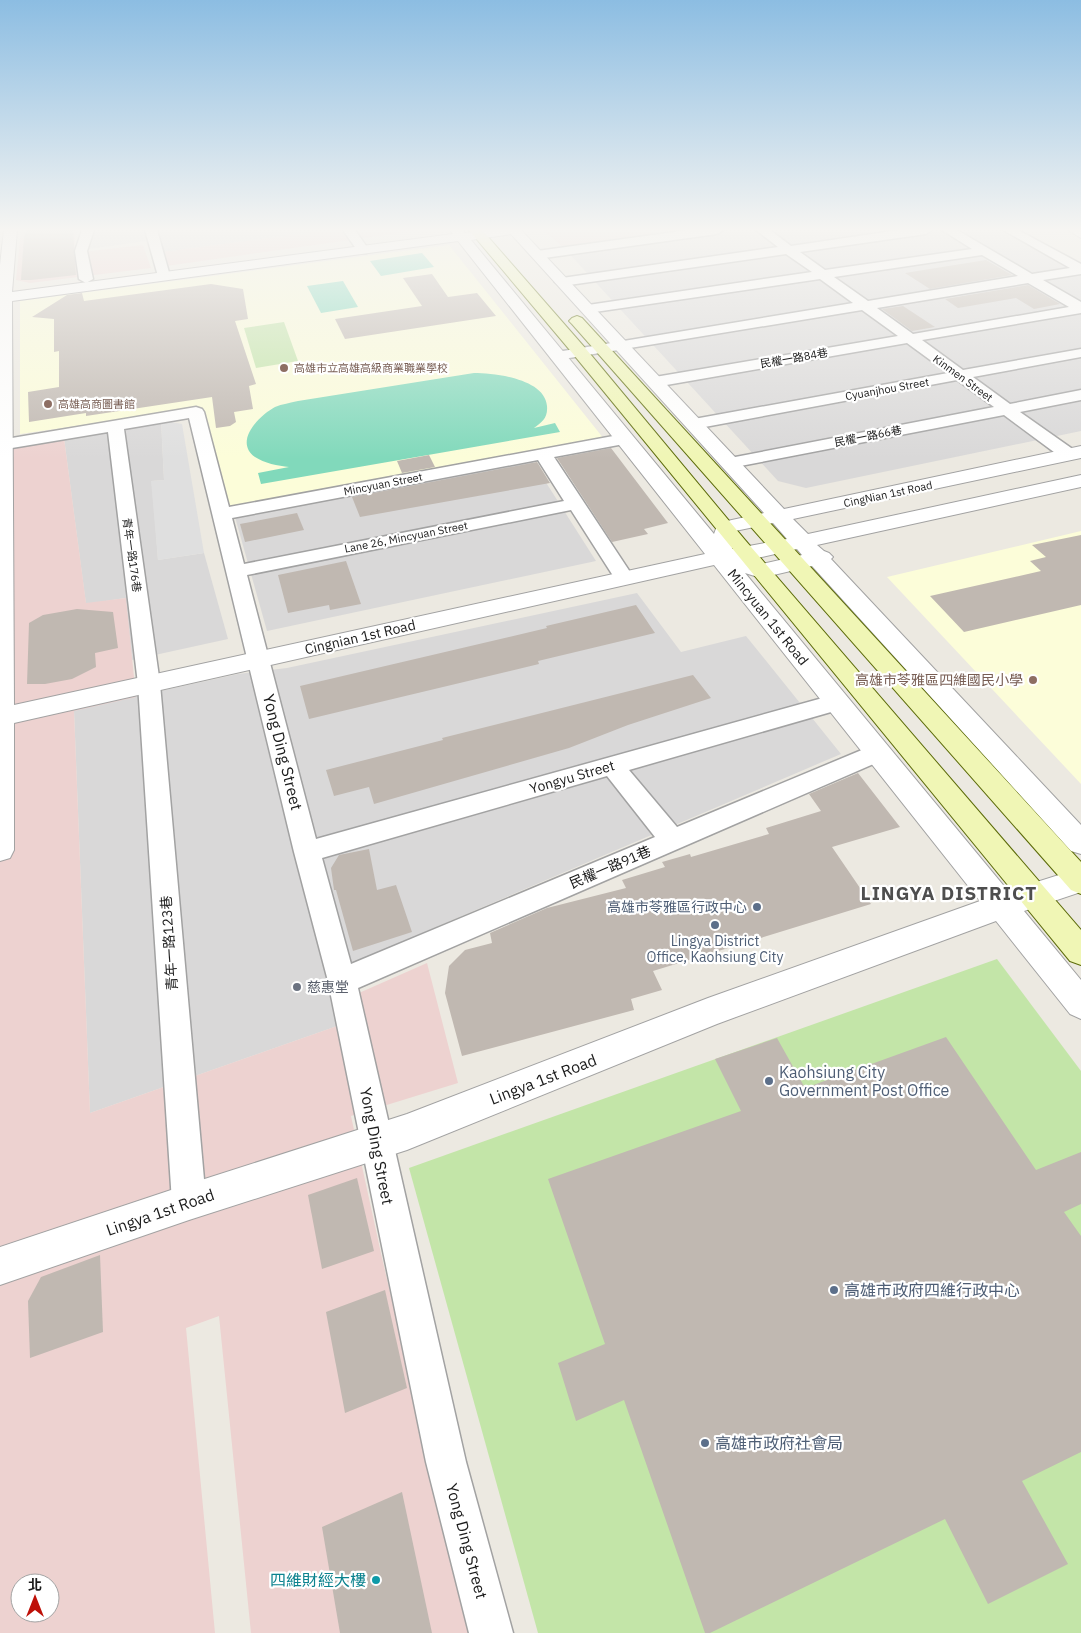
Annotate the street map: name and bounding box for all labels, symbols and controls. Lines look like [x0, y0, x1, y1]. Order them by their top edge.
street label: 民權一路84巷 [759, 345, 829, 371]
street label: Kinmen Street [930, 352, 996, 404]
place label: 高雄市立高雄高級商業職業學校 [294, 361, 448, 375]
marker: 高雄市立高雄高級商業職業學校 [278, 362, 290, 374]
street label: Cyuanjhou Street [844, 375, 930, 403]
place label: 高雄高商圖書館 [58, 397, 135, 411]
marker: 高雄高商圖書館 [42, 398, 54, 410]
street label: 民權一路66巷 [833, 423, 903, 449]
street label: Mincyuan Street [342, 469, 424, 499]
street label: CingNian 1st Road [842, 478, 934, 510]
street label: 青年一路176巷 [120, 517, 144, 593]
street label: Lane 26, Mincyuan Street [343, 518, 469, 556]
street label: Mincyuan 1st Road [724, 565, 812, 669]
street label: Cingnian 1st Road [303, 615, 417, 659]
place label: 高雄市苓雅區四維國民小學 [855, 671, 1023, 689]
marker: 高雄市苓雅區四維國民小學 [1027, 674, 1039, 686]
street label: Yong Ding Street [259, 692, 307, 812]
street label: Yongyu Street [527, 756, 617, 798]
street label: 民權一路91巷 [567, 842, 653, 892]
district label: LINGYA DISTRICT [861, 881, 1037, 905]
street label: 青年一路123巷 [157, 895, 181, 991]
place label: 高雄市苓雅區行政中心 [607, 898, 747, 916]
marker: 高雄市苓雅區行政中心 [751, 901, 763, 913]
marker: Lingya District Office, Kaohsiung City [709, 919, 721, 931]
place label: Lingya District Office, Kaohsiung City [647, 932, 783, 966]
place label: 慈惠堂 [307, 978, 349, 996]
marker: 慈惠堂 [291, 981, 303, 993]
street label: Lingya 1st Road [487, 1049, 599, 1109]
place label: Kaohsiung City Government Post Office [779, 1062, 950, 1100]
marker: Kaohsiung City Government Post Office [763, 1075, 775, 1087]
street label: Yong Ding Street [356, 1086, 398, 1206]
street label: Lingya 1st Road [103, 1184, 217, 1240]
place label: 高雄市政府四維行政中心 [844, 1280, 1020, 1300]
marker: 高雄市政府四維行政中心 [828, 1284, 840, 1296]
place label: 高雄市政府社會局 [715, 1433, 843, 1453]
marker: 高雄市政府社會局 [699, 1437, 711, 1449]
street label: Yong Ding Street [442, 1481, 492, 1601]
place label: 四維財經大樓 [270, 1570, 366, 1590]
north arrow [10, 1573, 60, 1623]
marker: 四維財經大樓 [370, 1574, 382, 1586]
text: 北 [28, 1576, 42, 1594]

